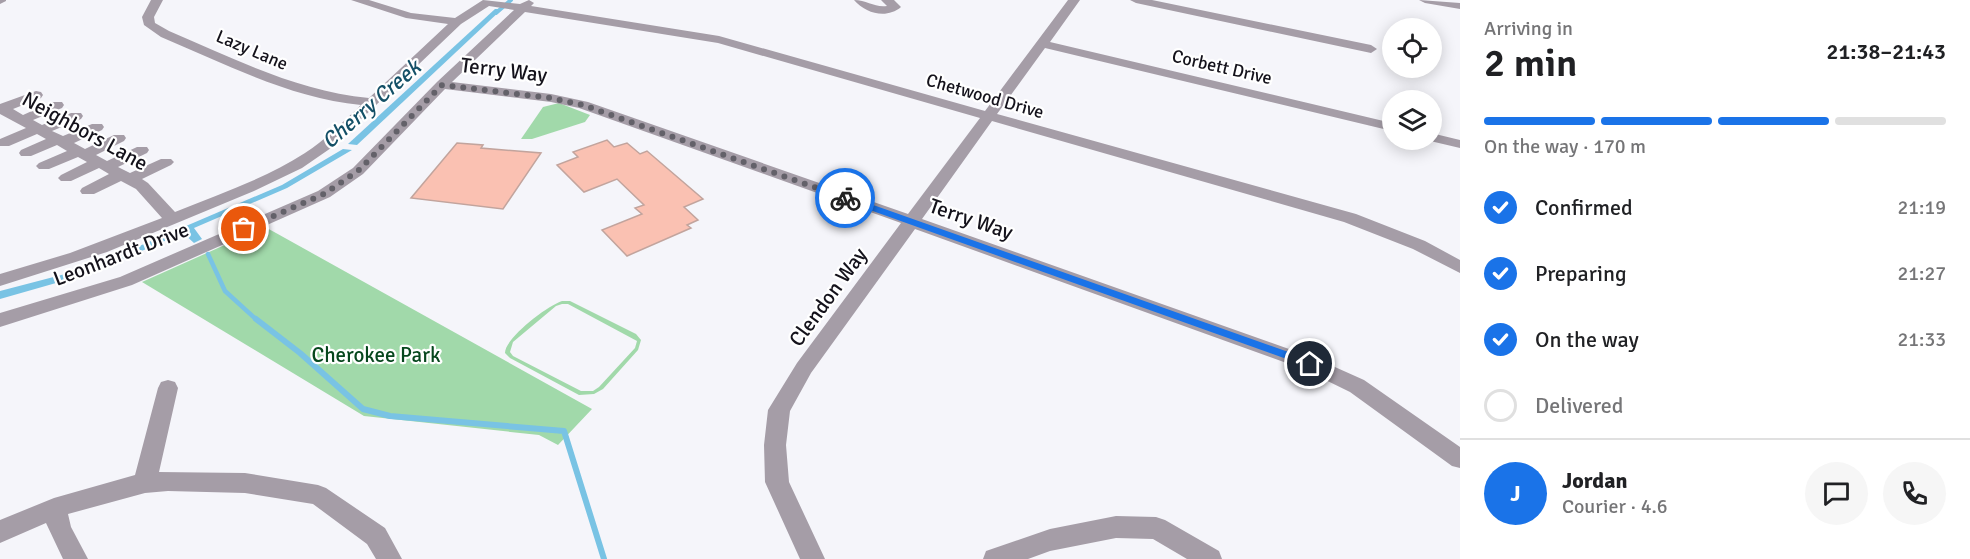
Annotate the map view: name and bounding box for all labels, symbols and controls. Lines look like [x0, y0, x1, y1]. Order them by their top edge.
text: Arriving in [1484, 16, 1573, 41]
map controls [1382, 18, 1442, 150]
button: locate [1382, 18, 1442, 78]
street label: Lazy Lane [213, 25, 291, 75]
text: 21:38–21:43 [1827, 38, 1946, 65]
text: 2 min [1484, 39, 1577, 87]
street label: Corbett Drive [1170, 45, 1274, 89]
water label: Cherry Creek [316, 52, 427, 154]
street label: Terry Way [459, 52, 549, 88]
street label: Chetwood Drive [924, 69, 1046, 123]
street label: Neighbors Lane [18, 86, 152, 176]
button: layers [1382, 90, 1442, 150]
text: On the way · 170 m [1484, 134, 1646, 159]
courier [815, 168, 875, 228]
icon: bike [829, 182, 862, 215]
icon: check [1484, 191, 1517, 224]
street label: Terry Way [926, 193, 1016, 245]
text: Confirmed [1535, 194, 1633, 221]
text: 21:19 [1897, 195, 1946, 220]
pin [218, 203, 269, 254]
icon: bag [227, 212, 260, 245]
street label: Leonhardt Drive [50, 216, 192, 292]
street label: Clendon Way [783, 242, 873, 352]
icon: check [1484, 257, 1517, 290]
text: Preparing [1535, 260, 1627, 287]
text: 21:27 [1897, 261, 1946, 286]
icon: check [1484, 323, 1517, 356]
text: On the way [1535, 326, 1639, 353]
text: 21:33 [1897, 327, 1946, 352]
pin [1284, 338, 1335, 389]
park label: Cherokee Park [312, 342, 441, 368]
icon: home [1293, 347, 1326, 380]
text: Delivered [1535, 392, 1623, 419]
button: chat [1805, 462, 1868, 525]
button: phone [1883, 462, 1946, 525]
text: Jordan [1562, 467, 1628, 494]
text: J [1510, 480, 1521, 507]
text: Courier · 4.6 [1562, 494, 1668, 519]

